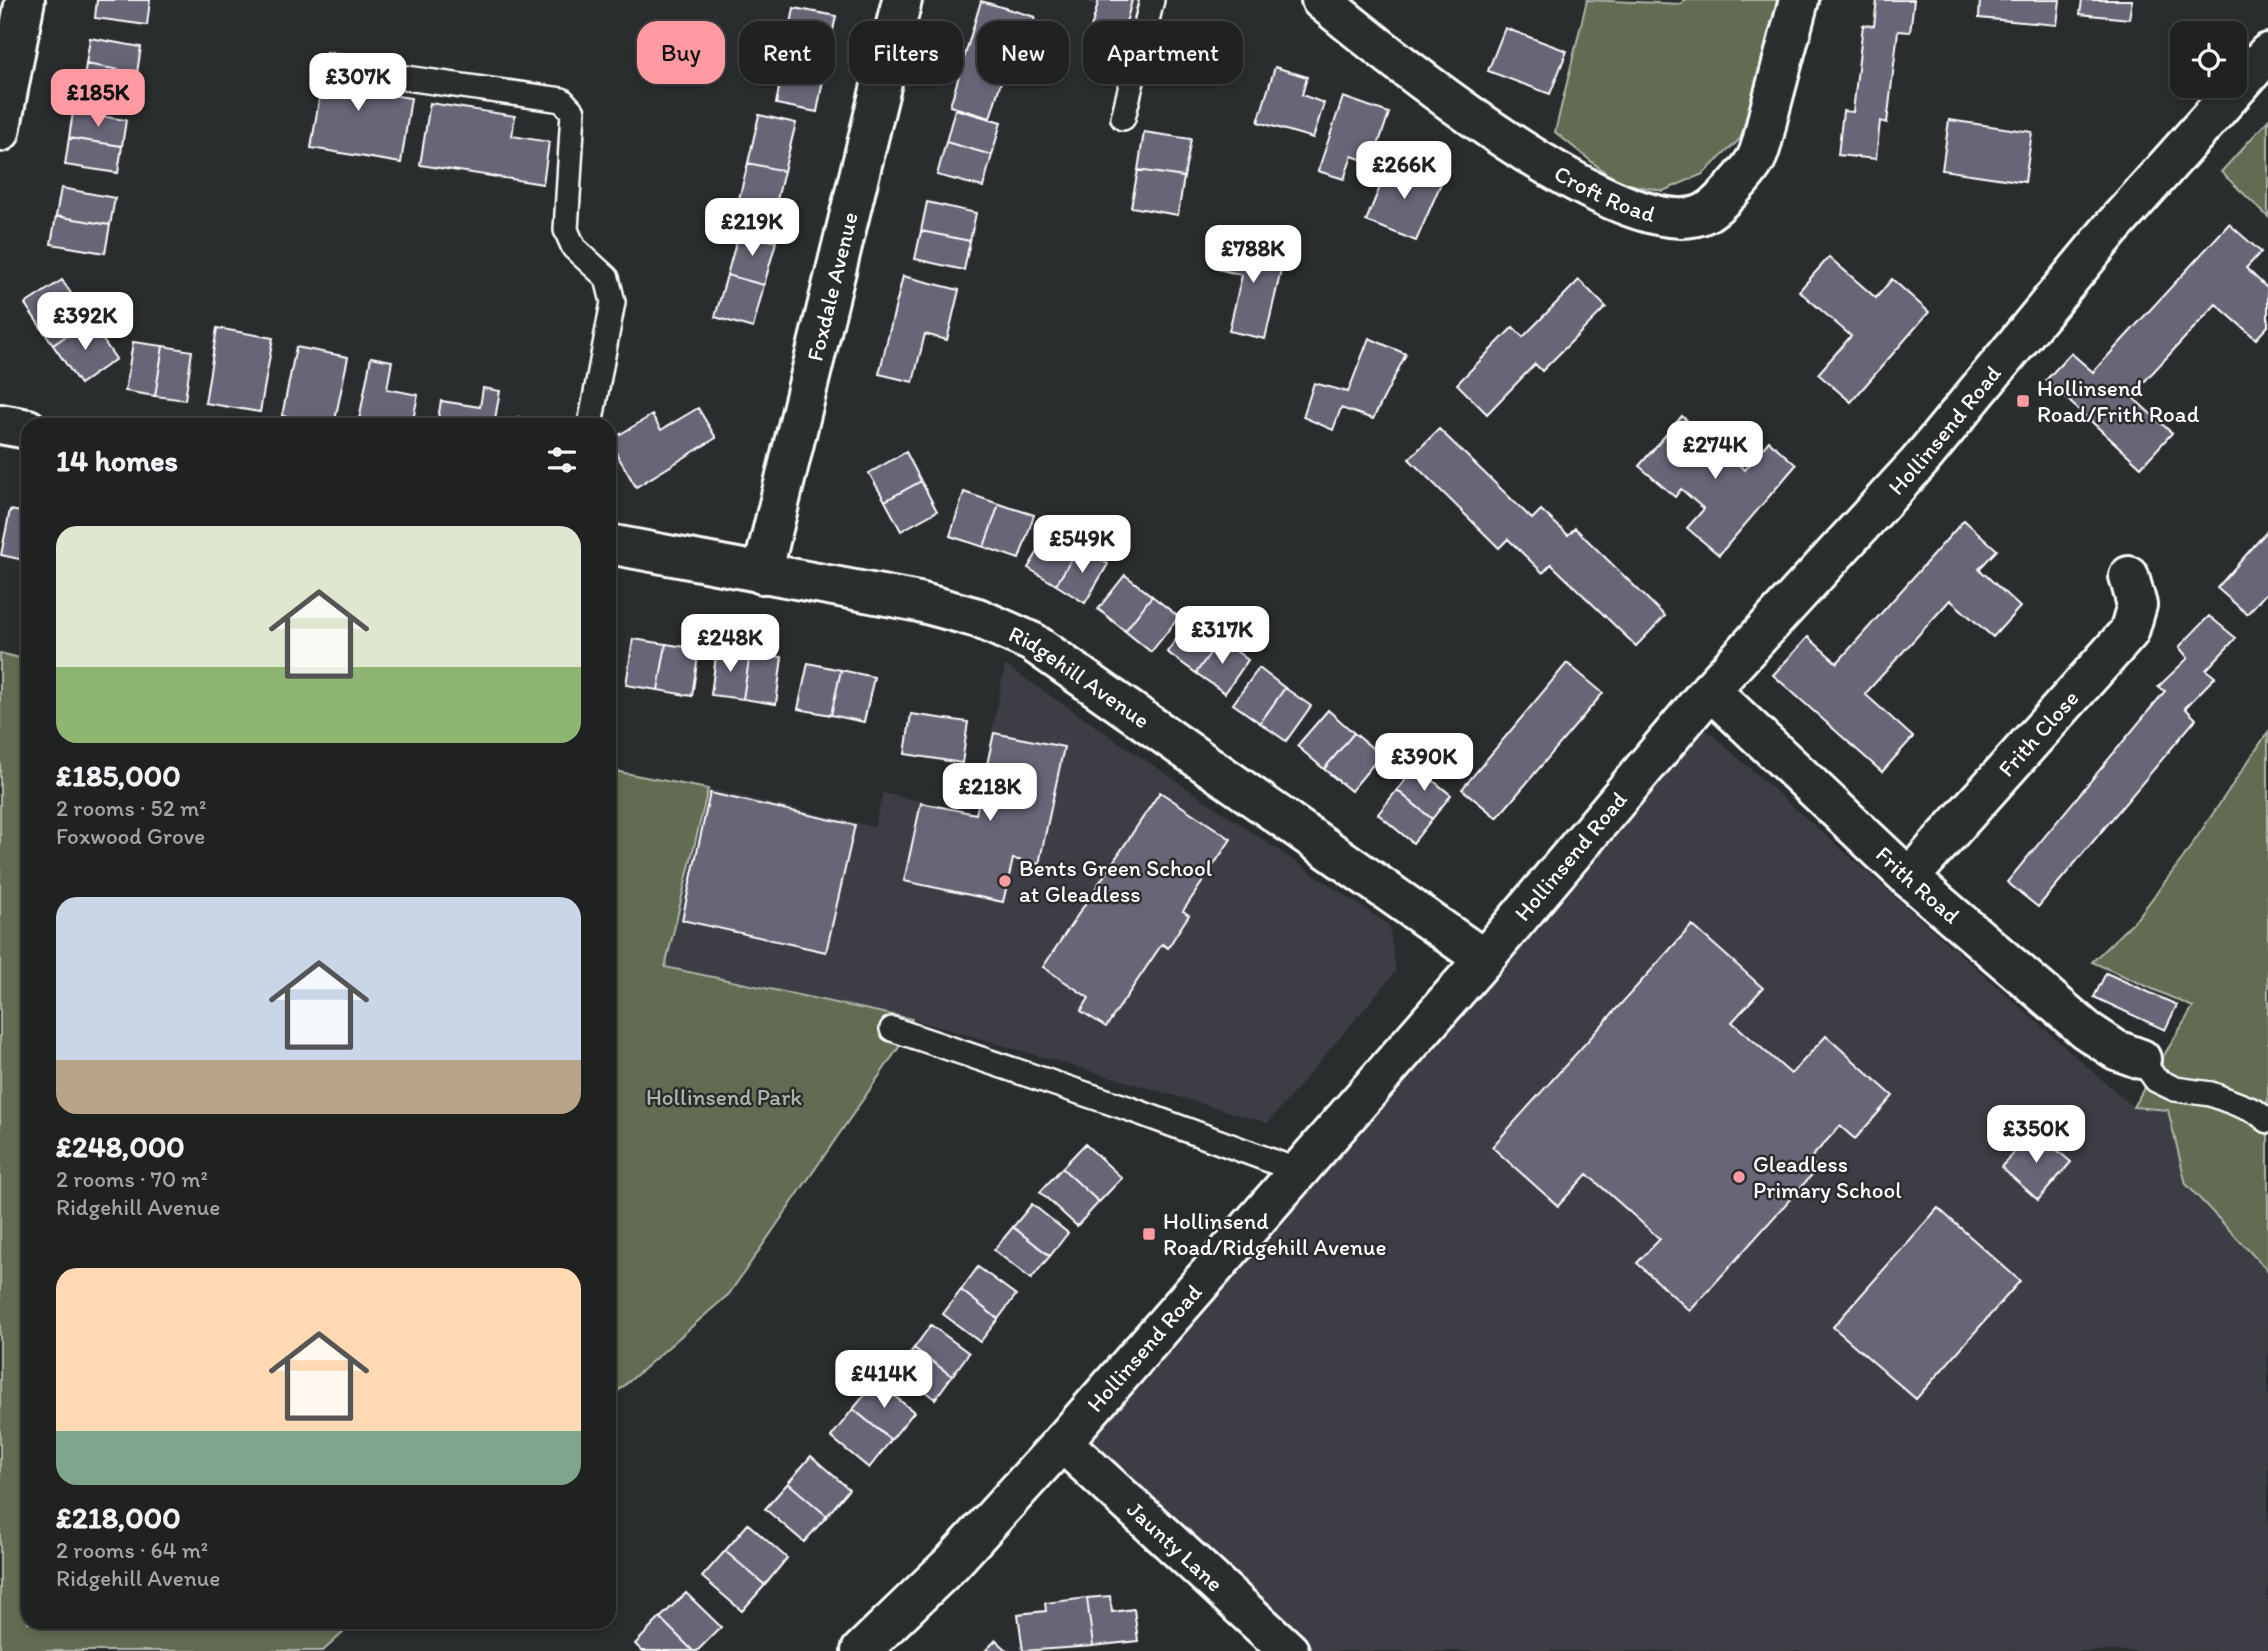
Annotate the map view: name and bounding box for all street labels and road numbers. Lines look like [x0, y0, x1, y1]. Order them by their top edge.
street label: Croft Road [1549, 159, 1659, 228]
street label: Foxdale Avenue [800, 209, 864, 364]
street label: Hollinsend Road [1882, 359, 2007, 501]
street label: Ridgehill Avenue [1005, 620, 1155, 734]
street label: Frith Close [1992, 684, 2084, 783]
street label: Hollinsend Road [1508, 785, 1633, 926]
street label: Frith Road [1870, 840, 1966, 930]
street label: Hollinsend Road [1081, 1278, 1208, 1418]
street label: Jaunty Lane [1121, 1495, 1229, 1597]

